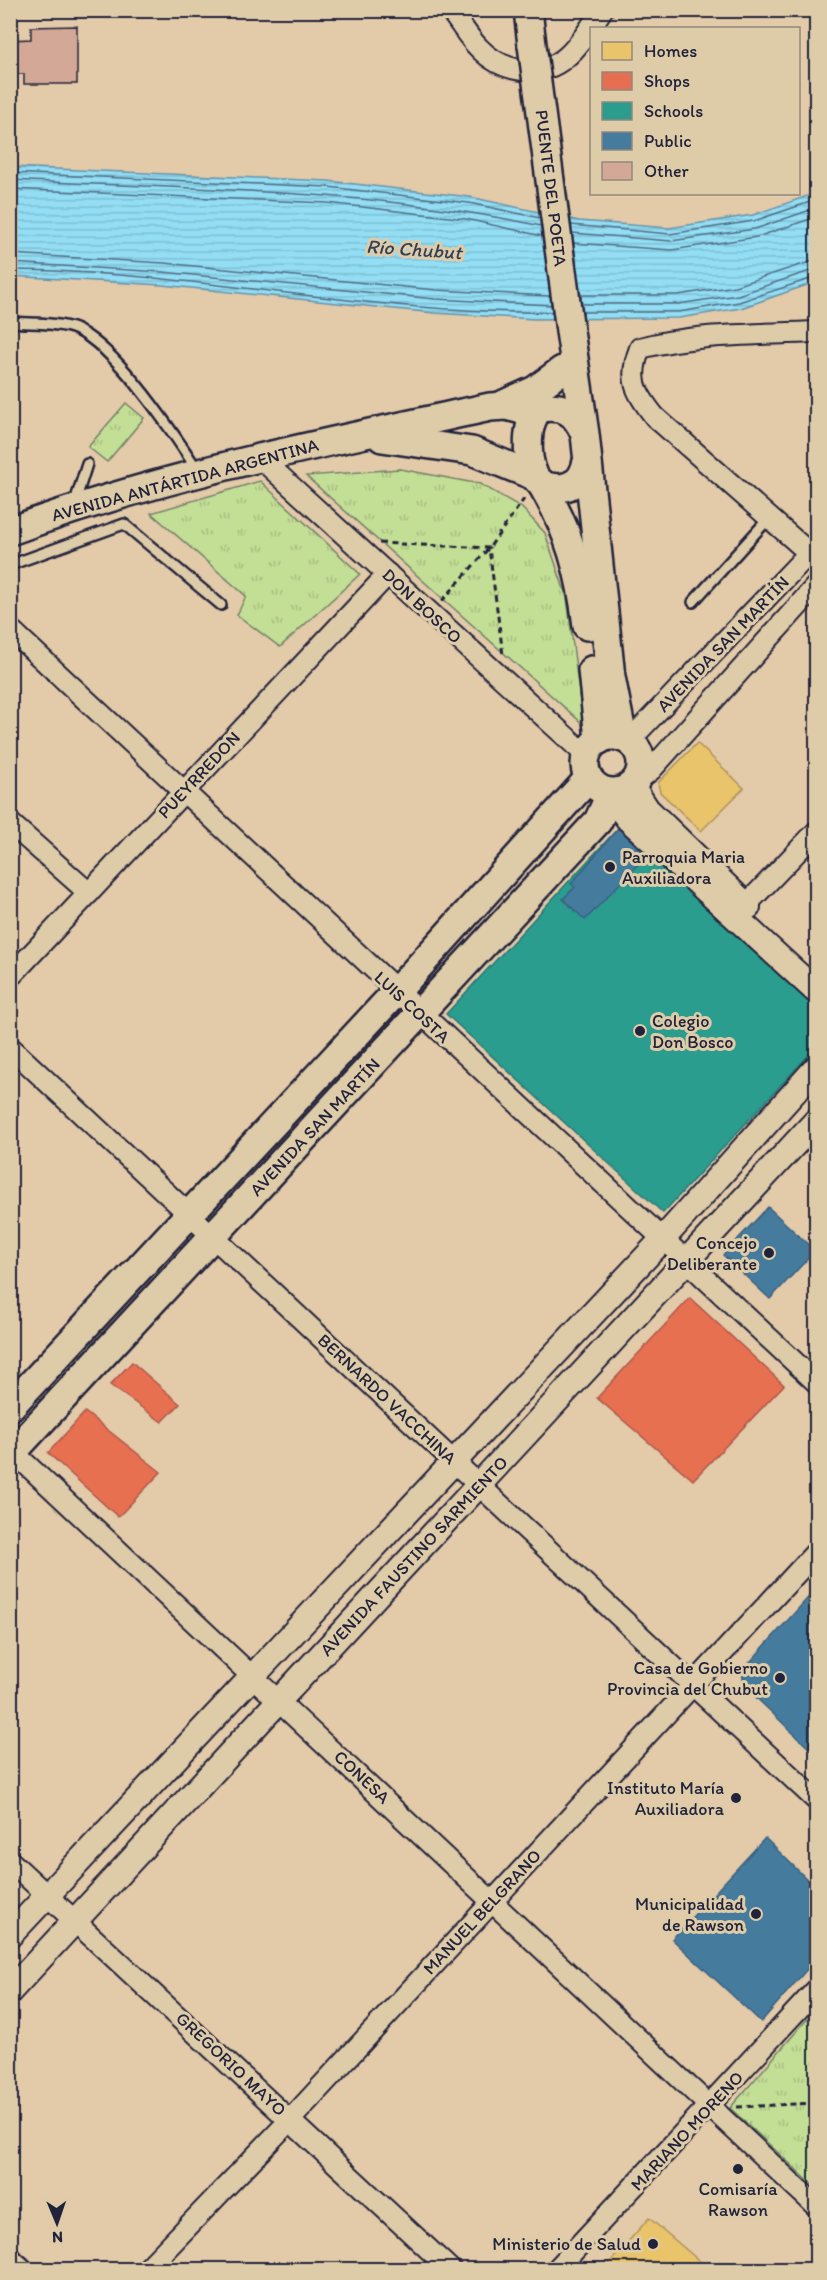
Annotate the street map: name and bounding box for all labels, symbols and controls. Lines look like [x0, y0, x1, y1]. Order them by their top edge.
legend [590, 27, 800, 195]
text: Homes [644, 40, 697, 62]
text: Shops [644, 70, 690, 92]
text: Schools [644, 100, 703, 122]
street label: PUENTE DEL POETA [530, 108, 572, 268]
text: Public [644, 130, 692, 152]
text: Other [644, 160, 690, 182]
water label: Río Chubut [366, 234, 464, 264]
street label: AVENIDA ANTÁRTIDA ARGENTINA [49, 434, 321, 526]
street label: DON BOSCO [378, 564, 466, 648]
street label: AVENIDA SAN MARTÍN [652, 571, 794, 717]
street label: PUEYRREDON [153, 727, 245, 823]
place label: Parroquia Maria Auxiliadora [622, 846, 745, 889]
marker: Parroquia Maria Auxiliadora [603, 860, 617, 874]
street label: LUIS COSTA [370, 966, 455, 1048]
place label: Colegio Don Bosco [652, 1010, 733, 1053]
marker: Colegio Don Bosco [633, 1024, 647, 1038]
street label: AVENIDA SAN MARTÍN [245, 1053, 385, 1201]
place label: Concejo Deliberante [667, 1232, 757, 1275]
marker: Concejo Deliberante [762, 1246, 776, 1260]
street label: BERNARDO VACCHINA [313, 1329, 461, 1469]
street label: AVENIDA FAUSTINO SARMIENTO [315, 1451, 513, 1661]
place label: Casa de Gobierno Provincia del Chubut [607, 1657, 768, 1700]
marker: Casa de Gobierno Provincia del Chubut [773, 1671, 787, 1685]
street label: CONESA [329, 1746, 395, 1809]
place label: Instituto María Auxiliadora [607, 1777, 725, 1820]
marker: Instituto María Auxiliadora [729, 1791, 743, 1805]
street label: MANUEL BELGRANO [418, 1845, 546, 1979]
place label: Municipalidad de Rawson [635, 1893, 744, 1936]
marker: Municipalidad de Rawson [749, 1907, 763, 1921]
street label: GREGORIO MAYO [171, 2007, 291, 2121]
street label: MARIANO MORENO [626, 2067, 748, 2195]
marker: Comisaría Rawson [731, 2162, 745, 2176]
place label: Comisaría Rawson [698, 2178, 778, 2221]
north arrow [27, 2193, 87, 2253]
text: N [52, 2228, 63, 2247]
place label: Ministerio de Salud [492, 2233, 641, 2255]
marker: Ministerio de Salud [646, 2237, 660, 2251]

